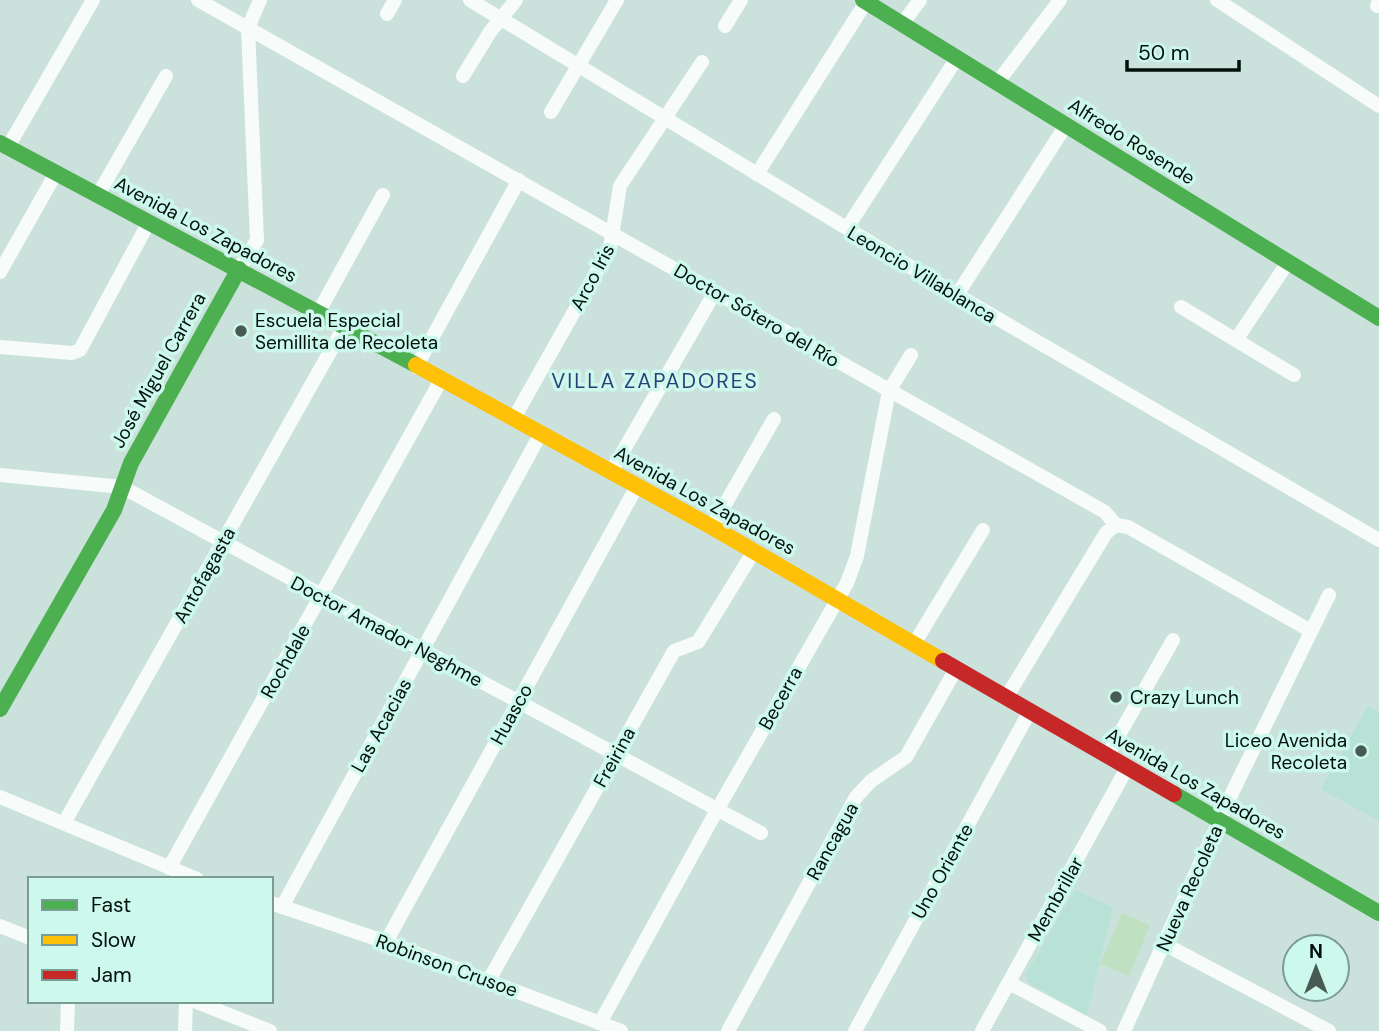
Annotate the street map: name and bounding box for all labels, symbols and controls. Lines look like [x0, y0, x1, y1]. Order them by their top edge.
scale bar [1127, 28, 1239, 72]
text: 50 m [1138, 39, 1189, 67]
street label: Alfredo Rosende [1064, 92, 1200, 190]
street label: Avenida Los Zapadores [110, 171, 301, 288]
street label: Leoncio Villablanca [843, 220, 1001, 329]
street label: Arco Iris [564, 240, 620, 315]
street label: Doctor Sótero del Río [669, 258, 844, 373]
street label: José Miguel Carrera [105, 288, 212, 452]
place label: Escuela Especial Semillita de Recoleta [255, 308, 438, 355]
marker: Escuela Especial Semillita de Recoleta [233, 323, 249, 339]
district label: VILLA ZAPADORES [551, 367, 759, 395]
street label: Avenida Los Zapadores [610, 440, 800, 561]
street label: Antofagasta [168, 523, 241, 628]
street label: Doctor Amador Neghme [287, 570, 487, 693]
street label: Rochdale [255, 620, 316, 703]
street label: Becerra [753, 662, 808, 734]
street label: Las Acacias [345, 674, 417, 777]
street label: Huasco [485, 679, 538, 749]
place label: Crazy Lunch [1130, 685, 1239, 710]
marker: Crazy Lunch [1108, 689, 1124, 705]
street label: Avenida Los Zapadores [1101, 722, 1290, 845]
street label: Freirina [588, 723, 641, 792]
place label: Liceo Avenida Recoleta [1225, 728, 1347, 775]
marker: Liceo Avenida Recoleta [1353, 743, 1369, 759]
street label: Rancagua [801, 798, 864, 885]
street label: Uno Oriente [906, 819, 979, 924]
street label: Nueva Recoleta [1150, 821, 1228, 955]
street label: Membrillar [1022, 852, 1089, 946]
legend [28, 877, 273, 1003]
text: Fast [91, 891, 131, 919]
text: Slow [91, 926, 136, 954]
street label: Robinson Crusoe [372, 928, 521, 1003]
north arrow [1281, 933, 1351, 1003]
text: N [1309, 939, 1323, 964]
text: Jam [91, 961, 132, 989]

